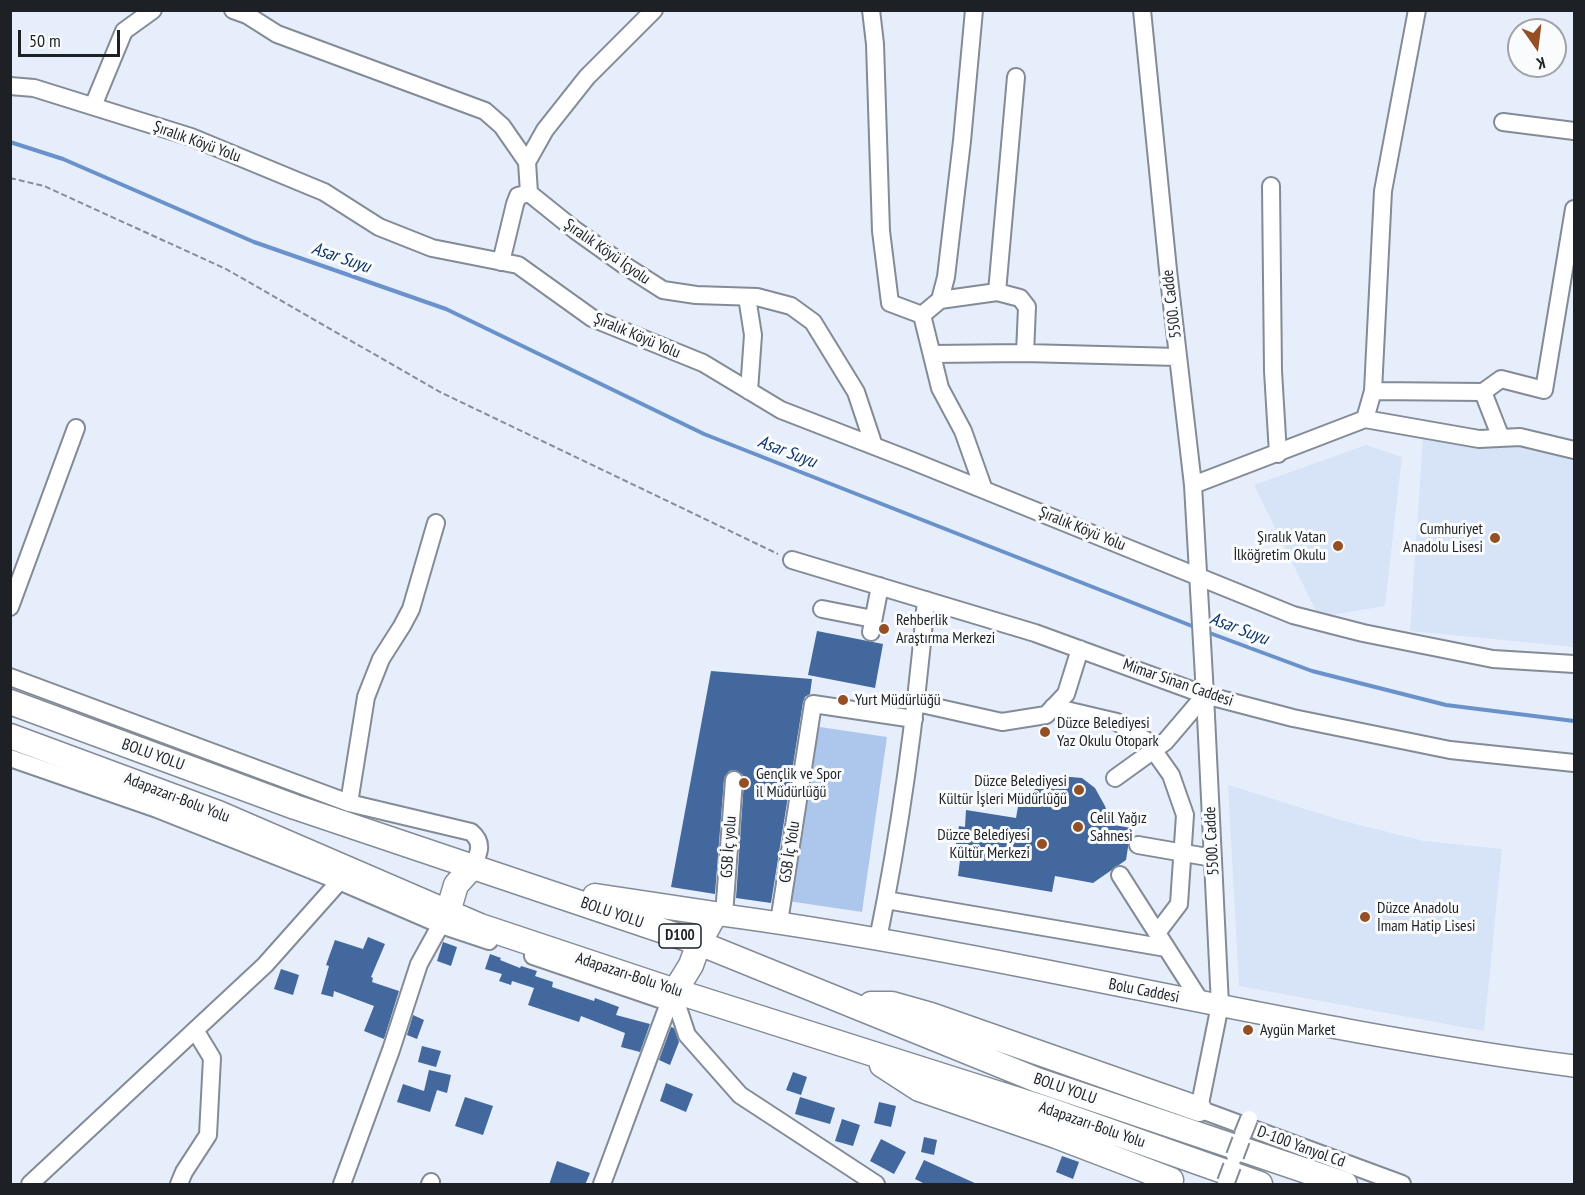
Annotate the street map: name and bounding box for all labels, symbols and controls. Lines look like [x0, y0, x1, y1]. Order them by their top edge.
scale bar [21, 18, 123, 56]
north arrow [1507, 18, 1567, 78]
text: 50 m [29, 29, 61, 52]
text: K [1534, 53, 1547, 74]
street label: Şıralık Köyü Yolu [150, 117, 244, 167]
street label: Şıralık Köyü İçyolu [560, 215, 654, 289]
water label: Asar Suyu [309, 238, 373, 278]
street label: 5500. Cadde [1158, 269, 1186, 339]
street label: Şıralık Köyü Yolu [591, 309, 683, 363]
water label: Asar Suyu [755, 431, 819, 473]
street label: Şıralık Köyü Yolu [1036, 503, 1128, 555]
place label: Cumhuriyet Anadolu Lisesi [1403, 519, 1483, 557]
place label: Şıralık Vatan İlköğretim Okulu [1233, 527, 1326, 565]
marker: Cumhuriyet Anadolu Lisesi [1488, 531, 1502, 545]
marker: Şıralık Vatan İlköğretim Okulu [1331, 539, 1345, 553]
water label: Asar Suyu [1207, 608, 1271, 650]
place label: Rehberlik Araştırma Merkezi [896, 610, 995, 648]
marker: Rehberlik Araştırma Merkezi [877, 622, 891, 636]
street label: Mimar Sinan Caddesi [1120, 655, 1236, 711]
place label: Yurt Müdürlüğü [855, 690, 941, 710]
marker: Yurt Müdürlüğü [836, 693, 850, 707]
place label: Düzce Belediyesi Yaz Okulu Otopark [1057, 713, 1159, 751]
marker: Düzce Belediyesi Yaz Okulu Otopark [1038, 725, 1052, 739]
street label: BOLU YOLU [119, 735, 187, 775]
place label: Gençlik ve Spor il Müdürlüğü [756, 764, 841, 802]
street label: Adapazarı-Bolu Yolu [122, 769, 232, 827]
place label: Düzce Belediyesi Kültür İşleri Müdürlüğü [939, 771, 1067, 809]
marker: Gençlik ve Spor il Müdürlüğü [737, 776, 751, 790]
marker: Düzce Belediyesi Kültür İşleri Müdürlüğü [1072, 783, 1086, 797]
street label: 5500. Cadde [1201, 806, 1223, 876]
place label: Celil Yağız Sahnesi [1090, 808, 1147, 846]
street label: GSB İç yolu [717, 815, 741, 879]
street label: GSB İç Yolu [776, 820, 804, 884]
marker: Celil Yağız Sahnesi [1071, 820, 1085, 834]
place label: Düzce Belediyesi Kültür Merkezi [937, 825, 1030, 863]
marker: Düzce Belediyesi Kültür Merkezi [1035, 837, 1049, 851]
street label: BOLU YOLU [578, 893, 646, 933]
place label: Düzce Anadolu İmam Hatip Lisesi [1377, 898, 1476, 936]
marker: Düzce Anadolu İmam Hatip Lisesi [1358, 910, 1372, 924]
road number: D100 [659, 924, 701, 948]
street label: Adapazarı-Bolu Yolu [573, 949, 685, 1001]
street label: Bolu Caddesi [1107, 975, 1181, 1007]
place label: Aygün Market [1260, 1020, 1335, 1040]
marker: Aygün Market [1241, 1023, 1255, 1037]
street label: BOLU YOLU [1031, 1069, 1099, 1109]
street label: Adapazarı-Bolu Yolu [1036, 1098, 1148, 1152]
street label: D-100 Yanyol Cd [1254, 1122, 1348, 1172]

